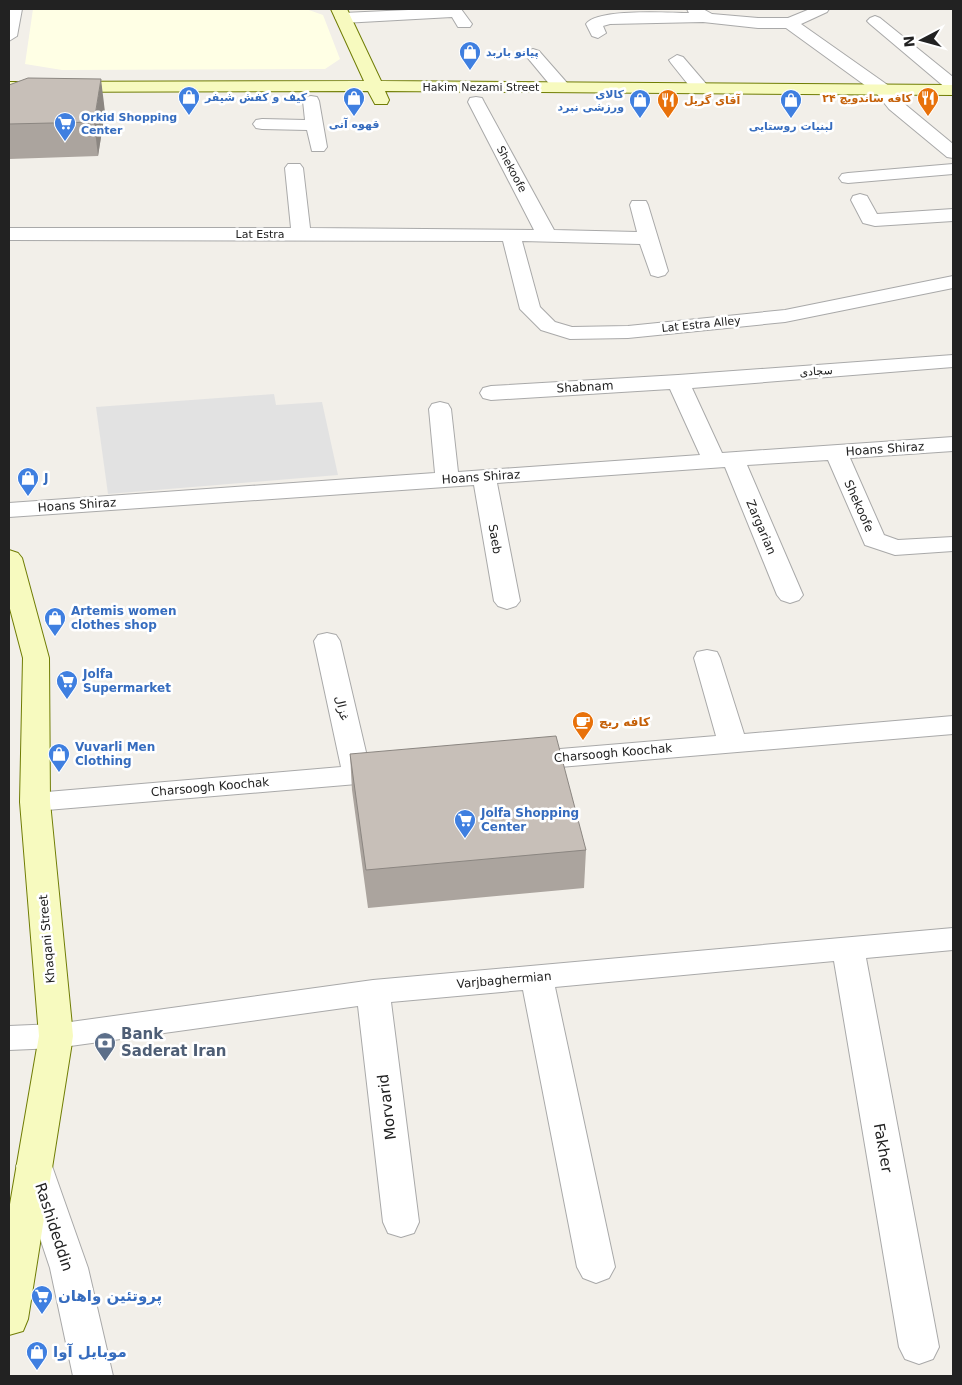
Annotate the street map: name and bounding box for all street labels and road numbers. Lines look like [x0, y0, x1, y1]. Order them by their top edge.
street label: Hakim Nezami Street [423, 81, 540, 94]
street label: Shekoofe [494, 144, 529, 195]
street label: Lat Estra [236, 228, 284, 241]
street label: Lat Estra Alley [661, 314, 742, 335]
street label: سجادی [799, 364, 833, 379]
street label: Shabnam [556, 379, 614, 395]
street label: Hoans Shiraz [845, 439, 925, 459]
street label: Hoans Shiraz [441, 467, 521, 487]
street label: Shekoofe [841, 478, 877, 534]
street label: Hoans Shiraz [37, 495, 117, 515]
street label: Zargarian [743, 497, 779, 557]
street label: Saeb [486, 523, 504, 555]
street label: غزال [331, 694, 352, 722]
street label: Charsoogh Koochak [553, 741, 673, 765]
street label: Charsoogh Koochak [150, 775, 270, 799]
street label: Khaqani Street [36, 894, 58, 984]
street label: Varjbaghermian [456, 969, 552, 991]
street label: Morvarid [374, 1073, 400, 1141]
street label: Fakher [870, 1122, 896, 1175]
street label: Rashideddin [31, 1180, 77, 1274]

